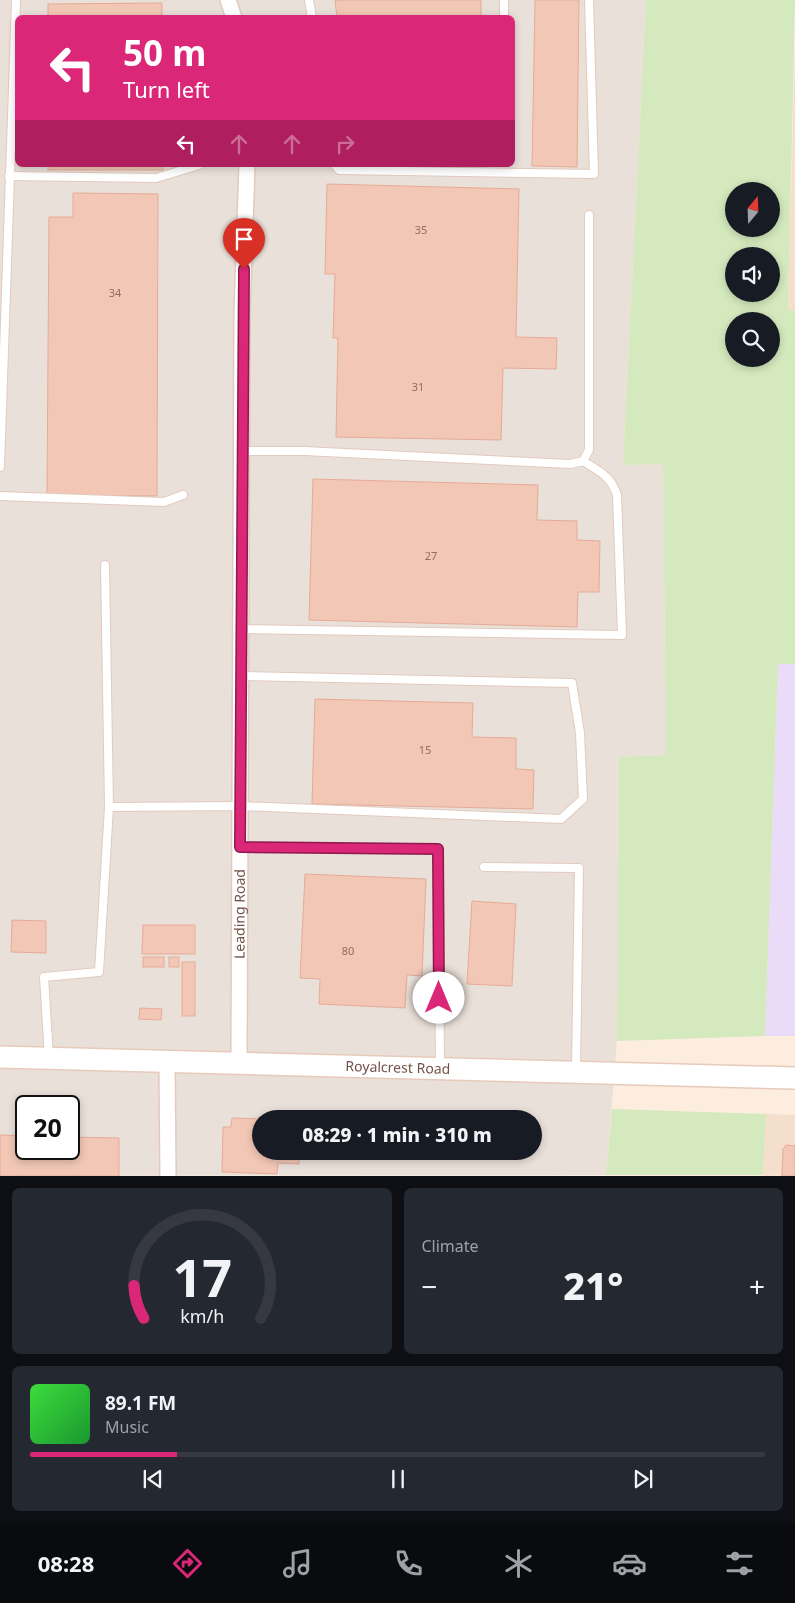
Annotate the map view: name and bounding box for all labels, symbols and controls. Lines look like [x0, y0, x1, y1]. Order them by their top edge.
text: 50 m [123, 29, 206, 76]
icon: left [40, 35, 105, 100]
text: Turn left [123, 74, 210, 104]
icon: left [172, 130, 200, 158]
icon: ahead [225, 130, 253, 158]
icon: ahead [278, 130, 306, 158]
icon: right [331, 130, 359, 158]
north arrow [725, 182, 780, 238]
map controls [725, 182, 780, 367]
pin [223, 218, 265, 269]
house number: 35 [415, 222, 427, 237]
icon: arrive [230, 225, 258, 253]
button: sound [725, 247, 780, 302]
house number: 34 [109, 285, 122, 300]
button: search [725, 312, 780, 367]
house number: 31 [412, 379, 424, 394]
house number: 27 [425, 548, 437, 563]
house number: 15 [419, 742, 431, 757]
street label: Leading Road [229, 869, 249, 959]
house number: 80 [342, 943, 354, 958]
position arrow [412, 971, 464, 1023]
street label: Royalcrest Road [345, 1056, 451, 1078]
speed limit sign: 20 [15, 1095, 80, 1160]
text: 08:29 · 1 min · 310 m [302, 1122, 492, 1148]
text: Climate [422, 1235, 479, 1257]
text: 17 [172, 1241, 232, 1312]
text: 21° [563, 1259, 623, 1311]
text: − [422, 1267, 438, 1305]
text: + [749, 1267, 765, 1305]
text: km/h [180, 1304, 224, 1328]
text: 89.1 FM [105, 1390, 176, 1416]
text: Music [105, 1416, 149, 1438]
icon: previous [139, 1465, 167, 1493]
icon: pause [384, 1465, 412, 1493]
icon: next [629, 1465, 657, 1493]
icon: directions [170, 1546, 205, 1581]
icon: music [280, 1546, 315, 1581]
icon: phone [391, 1546, 426, 1581]
icon: climate [501, 1546, 536, 1581]
icon: car [612, 1546, 647, 1581]
icon: filters [722, 1546, 757, 1581]
text: 08:28 [38, 1548, 94, 1578]

